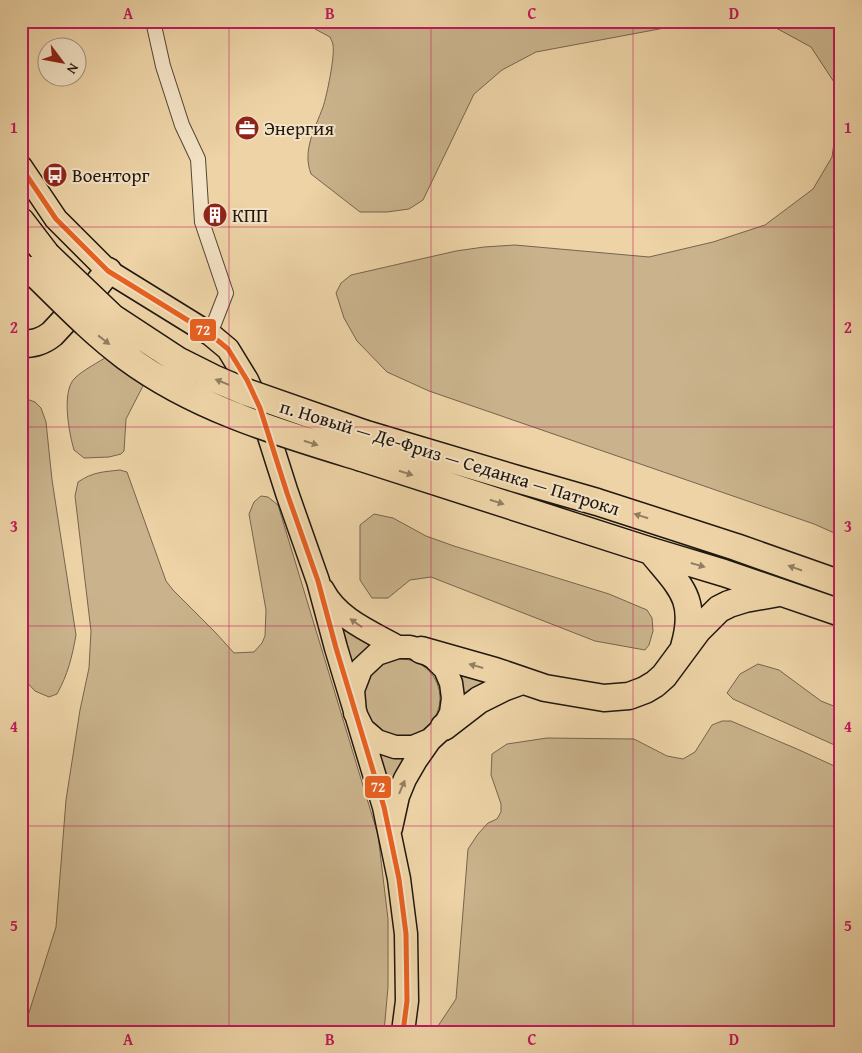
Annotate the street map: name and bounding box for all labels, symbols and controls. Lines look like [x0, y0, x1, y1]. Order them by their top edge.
text: A [123, 1, 134, 25]
text: B [325, 1, 335, 25]
text: C [527, 1, 537, 25]
text: D [729, 1, 739, 25]
north arrow [38, 38, 88, 88]
text: N [62, 60, 84, 79]
place label: Энергия [264, 114, 334, 142]
text: 1 [10, 115, 18, 139]
office icon: Энергия [234, 115, 260, 141]
text: 1 [844, 115, 852, 139]
place label: Военторг [72, 161, 150, 189]
bus stop icon: Военторг [42, 162, 68, 188]
place label: КПП [232, 201, 268, 229]
building icon: КПП [202, 202, 228, 228]
text: 2 [10, 315, 18, 339]
text: 2 [844, 315, 852, 339]
line badge: 72 [189, 318, 217, 342]
text: 72 [196, 320, 210, 340]
one-way arrow [97, 335, 111, 345]
one-way arrow [214, 378, 229, 386]
street label: п. Новый — Де-Фриз — Седанка — Патрокл [276, 392, 624, 522]
one-way arrow [304, 439, 319, 447]
one-way arrow [399, 469, 414, 477]
one-way arrow [490, 498, 505, 506]
one-way arrow [633, 512, 648, 520]
text: 3 [10, 514, 18, 538]
text: 3 [844, 514, 852, 538]
one-way arrow [690, 561, 706, 569]
one-way arrow [787, 564, 802, 572]
one-way arrow [349, 618, 363, 628]
one-way arrow [468, 662, 483, 670]
text: 4 [10, 714, 18, 738]
text: 4 [844, 714, 852, 738]
line badge: 72 [364, 775, 392, 799]
text: 72 [371, 777, 385, 797]
one-way arrow [399, 780, 407, 794]
text: 5 [10, 913, 18, 937]
text: 5 [844, 913, 852, 937]
text: A [123, 1027, 134, 1051]
text: B [325, 1027, 335, 1051]
text: C [527, 1027, 537, 1051]
text: D [729, 1027, 739, 1051]

